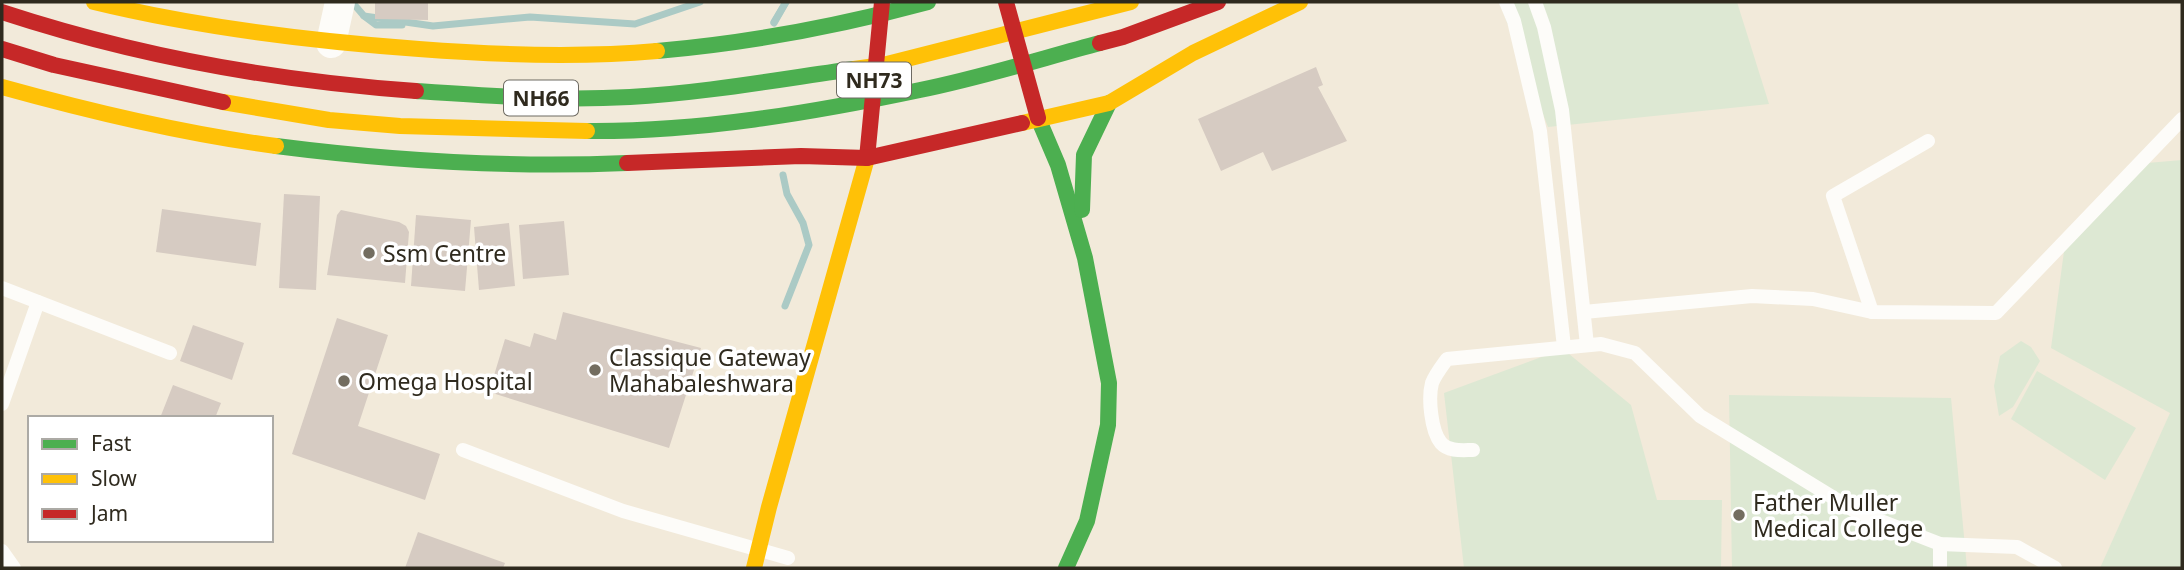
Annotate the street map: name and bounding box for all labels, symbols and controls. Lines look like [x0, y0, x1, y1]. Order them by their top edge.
road number: NH73 [837, 62, 911, 98]
road number: NH66 [504, 80, 578, 116]
place label: Ssm Centre [383, 237, 506, 269]
marker: Ssm Centre [361, 245, 377, 261]
place label: Classique Gateway Mahabaleshwara [609, 341, 811, 399]
marker: Classique Gateway Mahabaleshwara [587, 362, 603, 378]
place label: Omega Hospital [358, 365, 533, 397]
marker: Omega Hospital [336, 373, 352, 389]
legend [28, 416, 273, 542]
text: Fast [91, 429, 132, 457]
text: Slow [91, 464, 137, 492]
place label: Father Muller Medical College [1753, 486, 1923, 544]
text: Jam [89, 499, 128, 527]
marker: Father Muller Medical College [1731, 507, 1747, 523]

